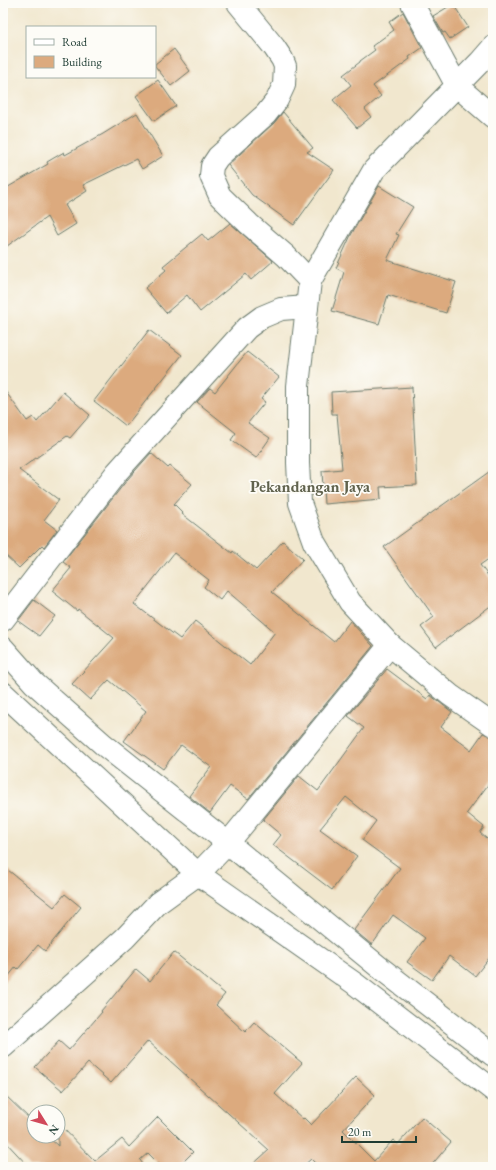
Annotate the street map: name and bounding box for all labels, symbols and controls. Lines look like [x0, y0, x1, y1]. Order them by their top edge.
legend [26, 26, 156, 78]
text: Road [62, 34, 88, 50]
text: Building [62, 54, 103, 70]
district label: Pekandangan Jaya [250, 476, 371, 497]
north arrow [26, 1104, 66, 1144]
scale bar [342, 1118, 416, 1144]
text: N [46, 1122, 62, 1138]
text: 20 m [348, 1124, 372, 1140]

